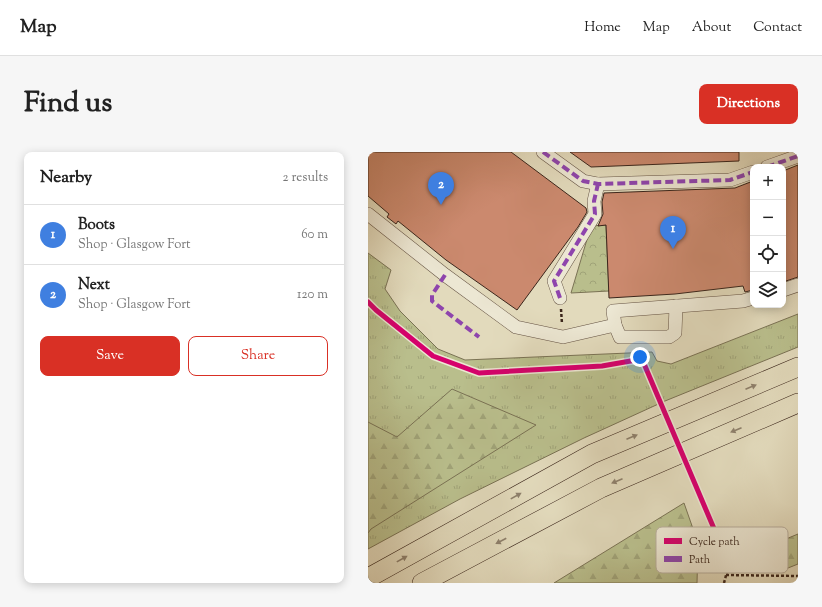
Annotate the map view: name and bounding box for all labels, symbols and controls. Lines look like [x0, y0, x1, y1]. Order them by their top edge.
text: Map [20, 14, 57, 41]
text: Home [584, 18, 621, 38]
text: Map [643, 18, 670, 38]
text: About [692, 18, 731, 38]
text: Contact [753, 18, 802, 38]
text: Find us [24, 84, 112, 124]
button: Directions [699, 84, 798, 124]
map controls [750, 164, 786, 308]
button: + [750, 164, 786, 200]
text: Nearby [40, 166, 92, 190]
text: 2 results [283, 169, 328, 187]
pin: 2 [428, 172, 454, 205]
button: − [750, 200, 786, 236]
text: Boots [78, 215, 115, 236]
pin: 1 [660, 216, 686, 249]
text: 1 [51, 226, 55, 244]
text: 60 m [301, 226, 328, 244]
text: Shop · Glasgow Fort [78, 236, 191, 254]
button: locate [750, 236, 786, 272]
button: layers [750, 272, 786, 308]
text: Next [78, 275, 110, 296]
text: 2 [50, 286, 56, 304]
text: 120 m [297, 286, 328, 304]
text: Shop · Glasgow Fort [78, 296, 191, 314]
button: Save [40, 336, 180, 376]
button: Share [188, 336, 328, 376]
your location [630, 347, 650, 367]
one-way arrow [746, 383, 758, 389]
one-way arrow [731, 427, 742, 433]
one-way arrow [626, 434, 638, 440]
one-way arrow [611, 478, 623, 484]
one-way arrow [510, 493, 522, 500]
legend [656, 527, 788, 573]
text: Cycle path [689, 534, 740, 550]
one-way arrow [496, 537, 507, 544]
text: Path [689, 552, 711, 568]
one-way arrow [396, 556, 408, 562]

